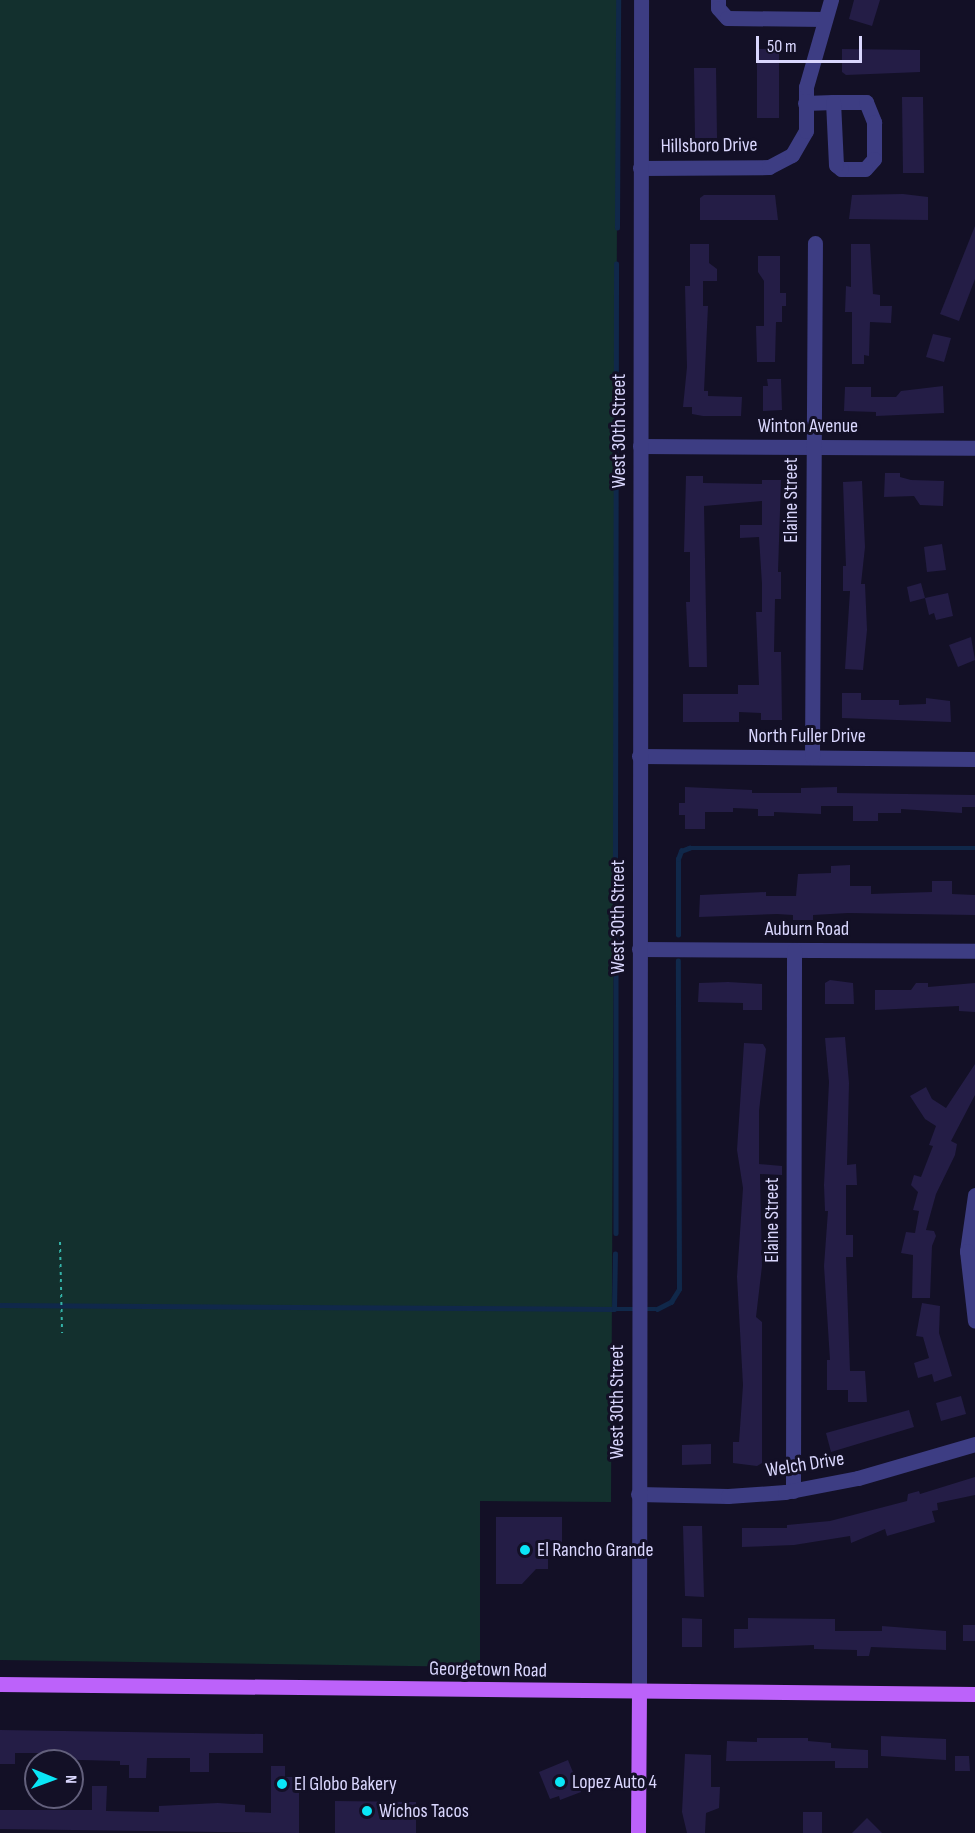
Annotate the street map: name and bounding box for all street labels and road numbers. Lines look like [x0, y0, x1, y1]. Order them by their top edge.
street label: Hillsboro Drive [660, 133, 758, 159]
street label: West 30th Street [607, 374, 631, 488]
street label: Winton Avenue [758, 414, 858, 438]
street label: Elaine Street [779, 457, 803, 543]
street label: North Fuller Drive [748, 724, 866, 748]
street label: West 30th Street [606, 860, 630, 974]
street label: Auburn Road [765, 917, 849, 941]
street label: Elaine Street [760, 1177, 784, 1263]
street label: West 30th Street [605, 1345, 629, 1459]
street label: Welch Drive [764, 1447, 846, 1483]
street label: Georgetown Road [429, 1657, 547, 1683]

